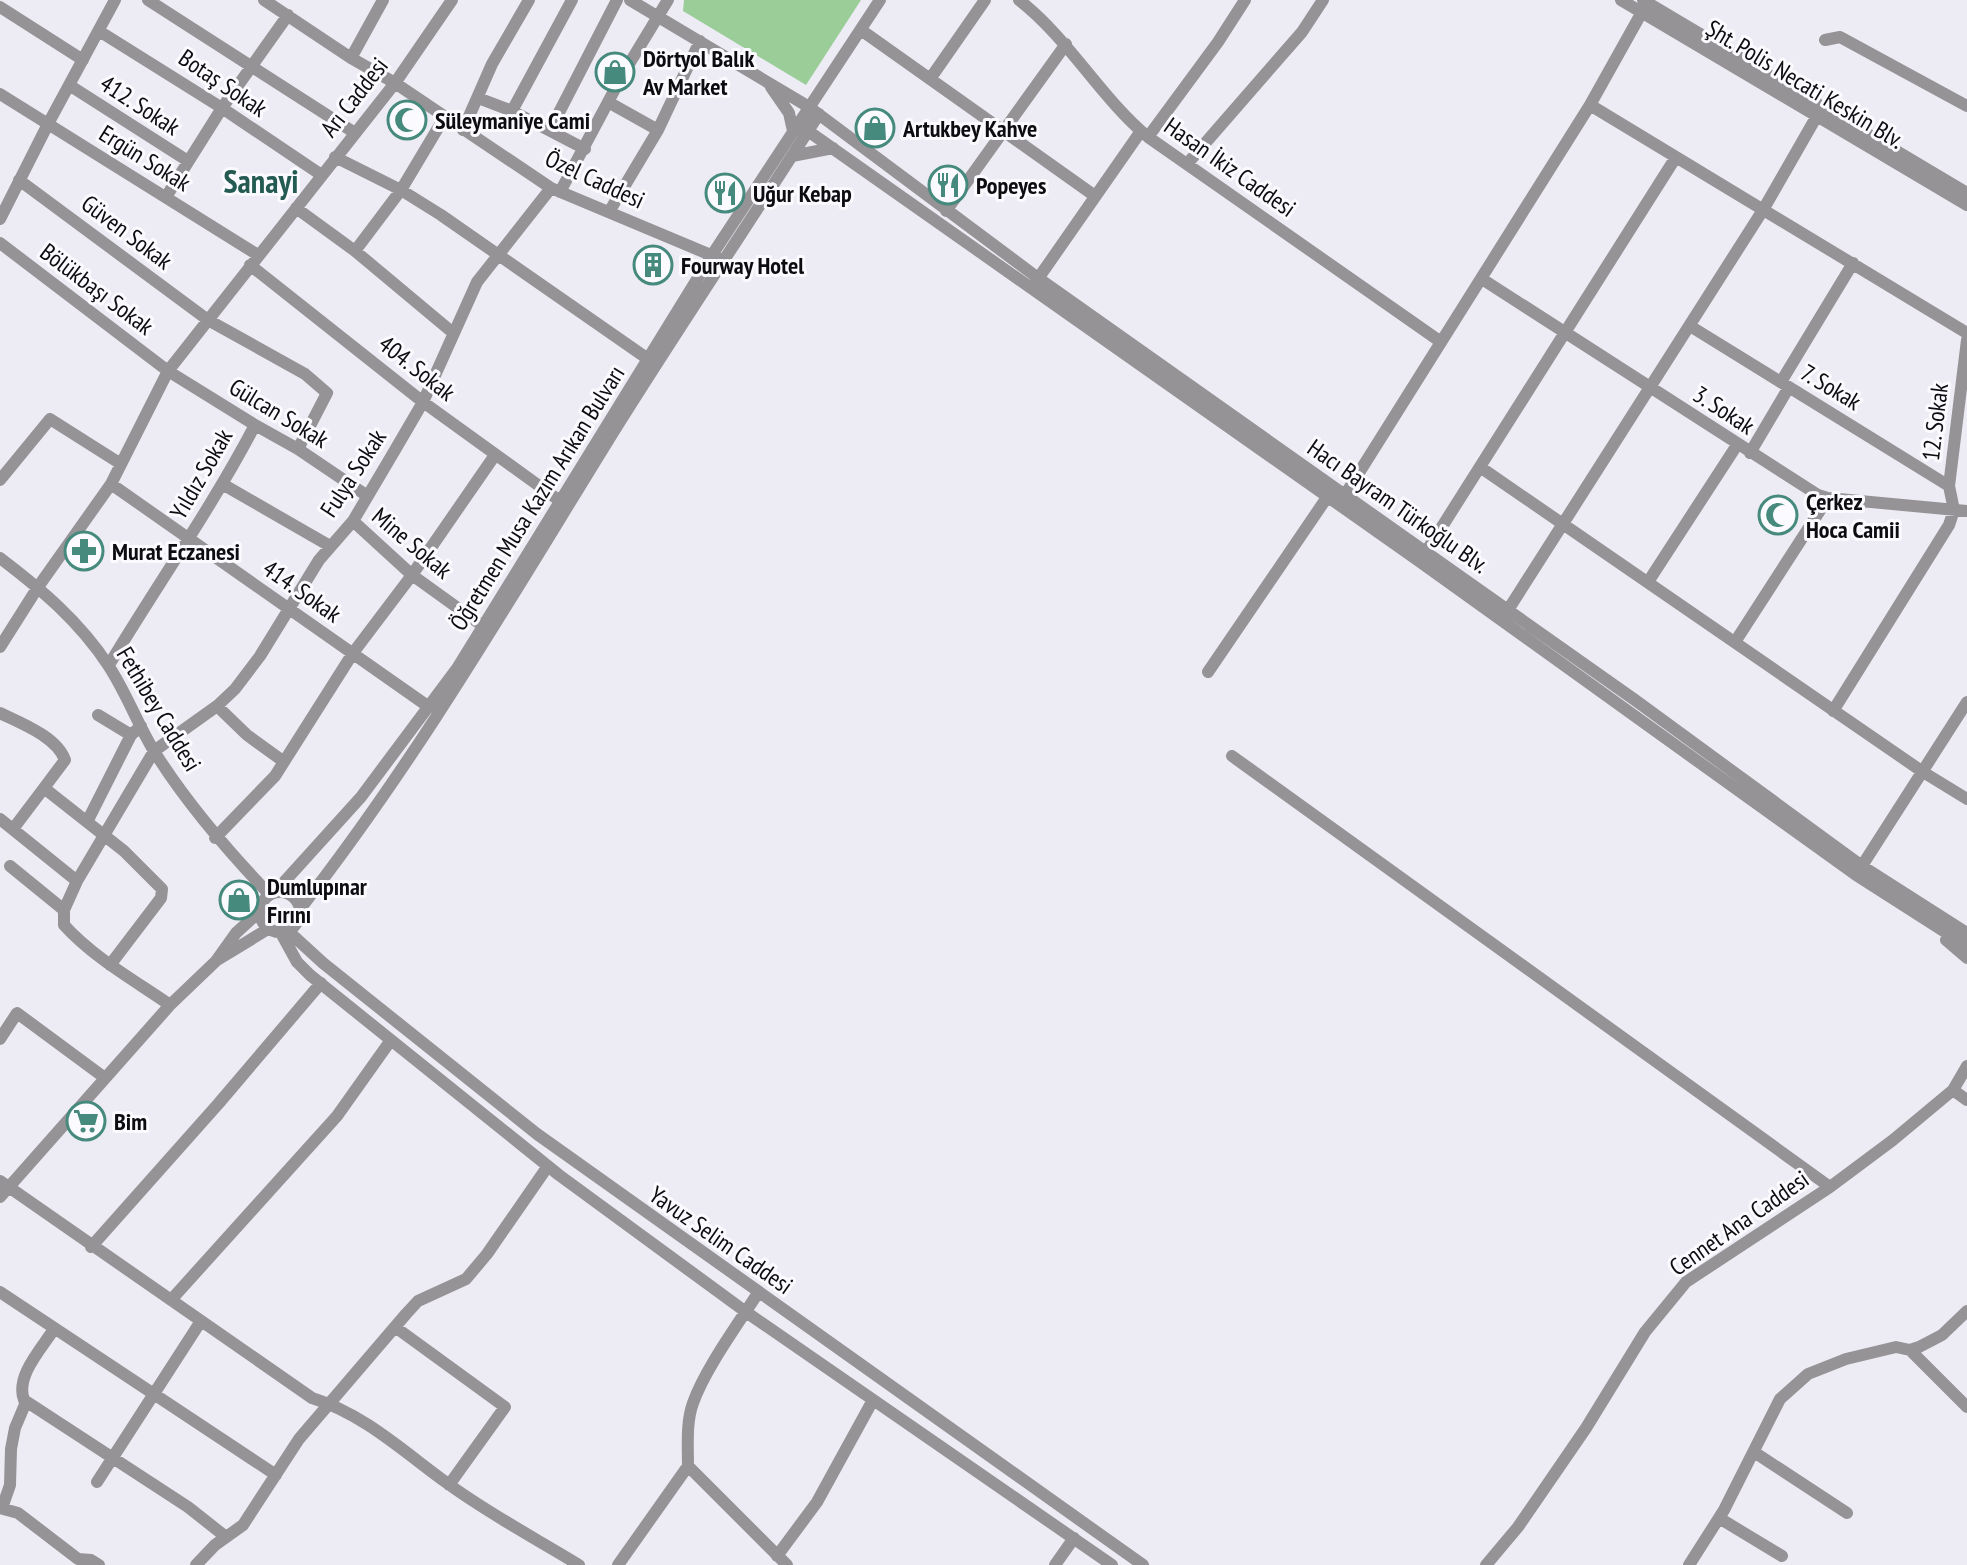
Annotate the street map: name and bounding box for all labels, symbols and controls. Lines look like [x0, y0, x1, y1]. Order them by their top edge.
street label: Şht. Polis Necati Keskin Blv. [1700, 13, 1910, 155]
street label: Botaş Sokak [173, 42, 274, 124]
place label: Dörtyol Balık Av Market [642, 43, 754, 102]
street label: Arı Caddesi [313, 51, 395, 143]
shop icon: Dörtyol Balık Av Market [594, 51, 636, 93]
street label: 412. Sokak [94, 68, 186, 143]
mosque icon: Süleymaniye Cami [386, 99, 428, 141]
place label: Süleymaniye Cami [435, 105, 590, 136]
shop icon: Artukbey Kahve [854, 107, 896, 149]
street label: Hasan İkiz Caddesi [1158, 110, 1302, 224]
place label: Artukbey Kahve [902, 113, 1037, 144]
street label: Ergün Sokak [93, 118, 197, 199]
street label: Özel Caddesi [540, 143, 650, 215]
district label: Sanayi [224, 160, 298, 202]
restaurant icon: Popeyes [927, 164, 969, 206]
place label: Popeyes [976, 170, 1046, 201]
restaurant icon: Uğur Kebap [704, 172, 746, 214]
place label: Uğur Kebap [753, 178, 852, 209]
street label: Güven Sokak [75, 188, 179, 277]
street label: Bölükbaşı Sokak [34, 236, 160, 342]
building icon: Fourway Hotel [632, 244, 674, 286]
place label: Fourway Hotel [681, 250, 804, 281]
street label: 404. Sokak [372, 328, 462, 408]
street label: 7. Sokak [1795, 357, 1868, 417]
street label: Öğretmen Musa Kazım Arıkan Bulvarı [443, 360, 631, 636]
street label: Gülcan Sokak [224, 371, 335, 455]
street label: 3. Sokak [1687, 379, 1761, 442]
street label: 12. Sokak [1915, 381, 1955, 463]
street label: Yıldız Sokak [163, 423, 240, 525]
street label: Fulya Sokak [313, 423, 393, 523]
street label: Hacı Bayram Türkoğlu Blv. [1302, 432, 1494, 580]
place label: Çerkez Hoca Camii [1806, 486, 1900, 545]
mosque icon: Çerkez Hoca Camii [1757, 494, 1799, 536]
street label: Mine Sokak [366, 501, 459, 586]
pharmacy icon: Murat Eczanesi [63, 530, 105, 572]
place label: Murat Eczanesi [112, 536, 240, 567]
street label: 414. Sokak [257, 553, 348, 630]
street label: Fethibey Caddesi [110, 641, 208, 777]
place label: Dumlupınar Fırını [267, 871, 368, 930]
shop icon: Dumlupınar Fırını [218, 879, 260, 921]
supermarket icon: Bim [65, 1100, 107, 1142]
place label: Bim [114, 1106, 147, 1137]
street label: Cennet Ana Caddesi [1663, 1164, 1815, 1282]
street label: Yavuz Selim Caddesi [643, 1179, 799, 1301]

